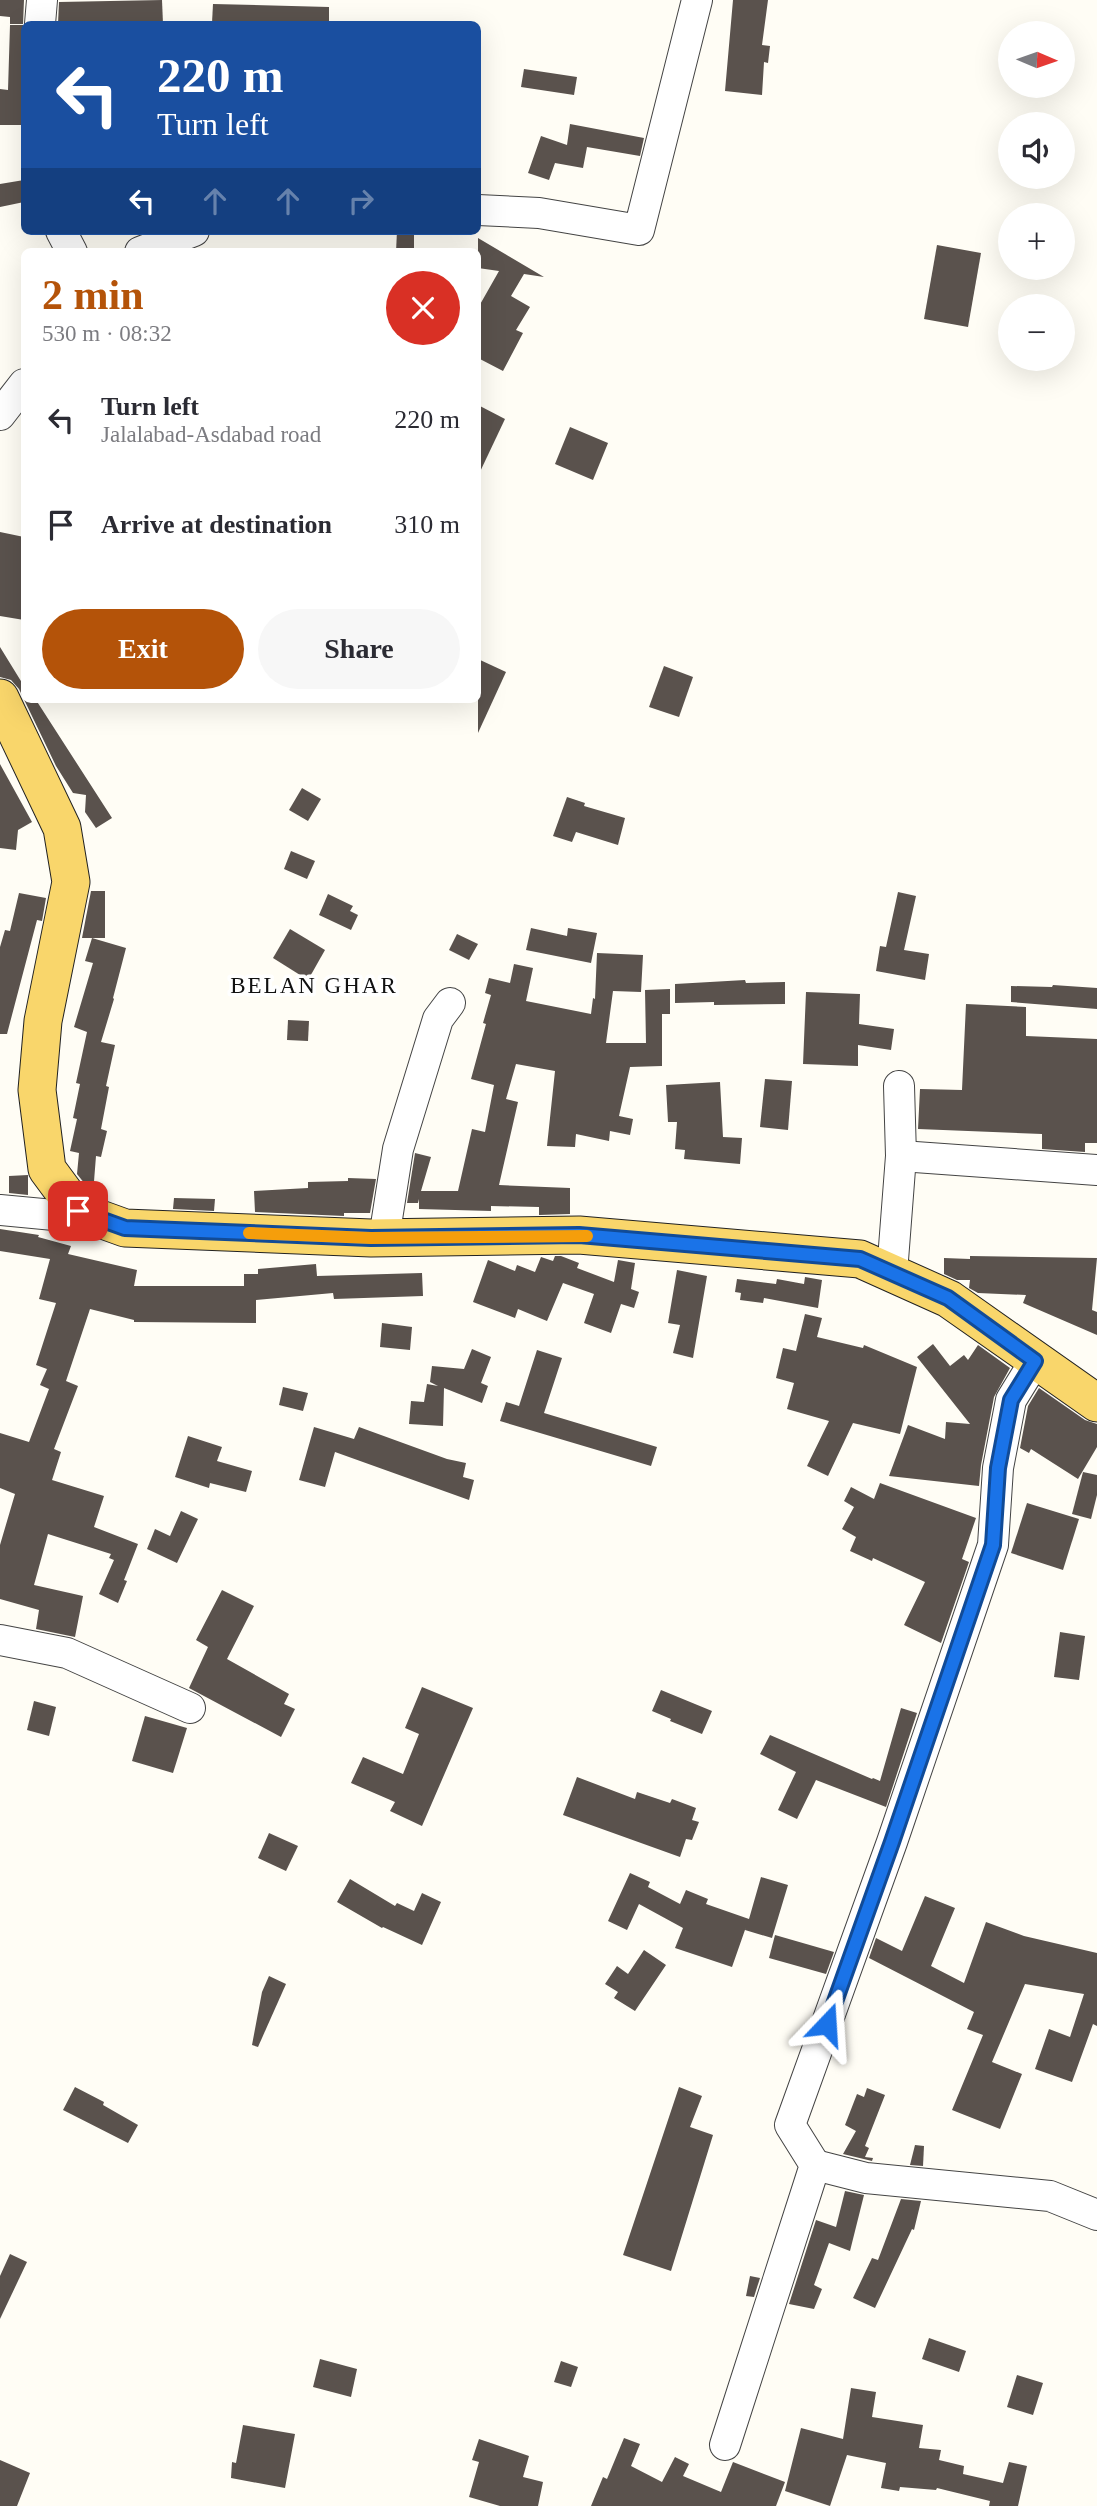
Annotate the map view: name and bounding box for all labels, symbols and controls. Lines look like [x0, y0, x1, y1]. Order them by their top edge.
north arrow [998, 21, 1074, 98]
map controls [998, 21, 1075, 371]
text: 220 m [157, 48, 284, 103]
icon: left [42, 49, 133, 140]
text: Turn left [157, 106, 269, 142]
button: sound [998, 112, 1075, 189]
icon: left [123, 182, 161, 220]
icon: ahead [196, 182, 234, 220]
icon: ahead [269, 182, 307, 220]
icon: right [342, 182, 380, 220]
button: + [998, 203, 1075, 280]
button: close [386, 271, 460, 345]
text: 2 min [42, 272, 144, 318]
button: − [998, 294, 1075, 371]
text: 530 m · 08:32 [42, 321, 172, 346]
text: Turn left [101, 392, 199, 421]
icon: left [42, 401, 80, 439]
text: 220 m [394, 405, 460, 434]
text: Jalalabad-Asdabad road [101, 422, 321, 447]
icon: arrive [42, 506, 80, 544]
text: Arrive at destination [101, 510, 332, 539]
text: 310 m [394, 510, 460, 539]
button: Exit [42, 609, 244, 689]
button: Share [258, 609, 460, 689]
district label: BELAN GHAR [230, 973, 398, 998]
pin [48, 1181, 108, 1241]
icon: arrive [59, 1192, 97, 1230]
position arrow [790, 1987, 864, 2061]

